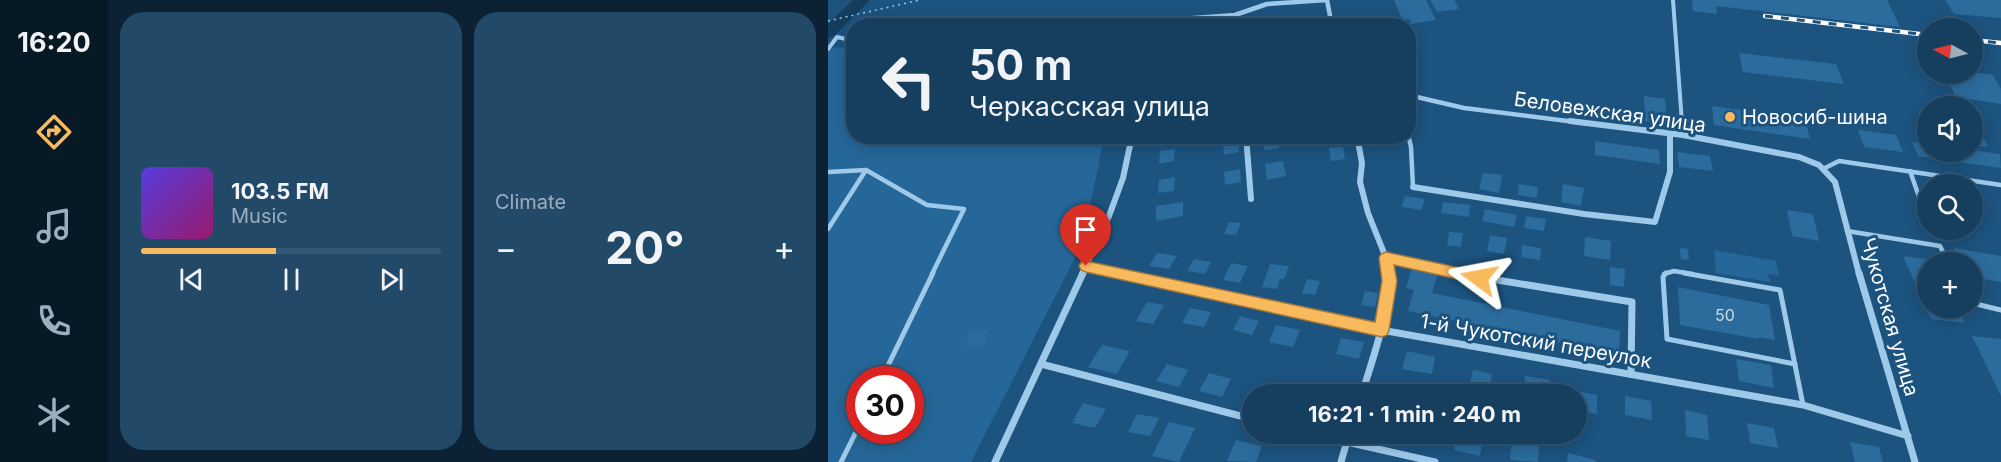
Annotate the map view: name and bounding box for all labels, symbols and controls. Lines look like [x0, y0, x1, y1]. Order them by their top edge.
north arrow [1917, 18, 1983, 84]
map controls [1917, 18, 1983, 318]
text: 16:20 [17, 26, 91, 59]
text: 50 m [969, 39, 1072, 90]
icon: left [870, 42, 948, 120]
street label: Беловежская улица [1513, 87, 1707, 137]
text: Черкасская улица [969, 90, 1210, 123]
button: sound [1917, 96, 1983, 162]
place label: Новосиб-шина [1742, 105, 1888, 129]
marker: Новосиб-шина [1723, 110, 1737, 124]
icon: directions [33, 111, 75, 153]
button: search [1917, 174, 1983, 240]
text: 103.5 FM [231, 178, 329, 204]
text: Climate [495, 190, 566, 214]
text: Music [231, 204, 288, 228]
pin [1060, 204, 1111, 266]
icon: music [33, 205, 75, 247]
icon: arrive [1069, 213, 1102, 246]
text: 20° [605, 220, 685, 275]
text: − [495, 228, 517, 268]
text: + [773, 228, 795, 268]
street label: Чукотская улица [1856, 235, 1924, 399]
position arrow [1447, 246, 1511, 310]
button: + [1917, 252, 1983, 318]
icon: previous [175, 263, 208, 296]
icon: pause [275, 263, 308, 296]
icon: next [375, 263, 408, 296]
icon: phone [33, 300, 75, 342]
house number: 50 [1715, 305, 1735, 325]
street label: 1-й Чукотский переулок [1418, 309, 1654, 373]
speed limit sign: 30 [846, 366, 924, 444]
icon: climate [33, 394, 75, 436]
text: 16:21 · 1 min · 240 m [1308, 401, 1521, 427]

